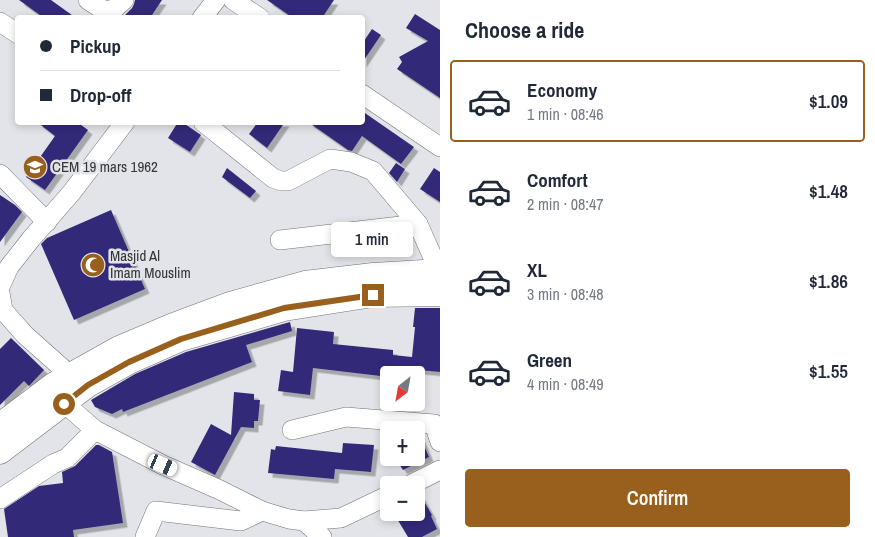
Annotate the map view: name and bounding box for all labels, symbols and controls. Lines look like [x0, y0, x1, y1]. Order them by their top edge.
text: Choose a ride [465, 15, 584, 45]
text: Pickup [70, 33, 121, 59]
text: Economy [527, 77, 597, 103]
icon: car [467, 79, 512, 124]
text: Drop-off [70, 82, 131, 108]
text: $1.09 [809, 88, 848, 114]
text: 1 min · 08:46 [527, 103, 604, 125]
school or university icon: CEM 19 mars 1962 [22, 154, 48, 180]
place label: CEM 19 mars 1962 [52, 156, 158, 177]
text: Comfort [527, 167, 588, 193]
icon: car [467, 169, 512, 214]
text: $1.48 [809, 178, 848, 204]
text: 2 min · 08:47 [527, 193, 604, 215]
callout: 1 min [332, 222, 414, 258]
text: 1 min [355, 228, 389, 250]
place label: Masjid Al Imam Mouslim [110, 245, 191, 283]
mosque icon: Masjid Al Imam Mouslim [80, 252, 106, 278]
text: XL [527, 257, 547, 283]
icon: car [467, 259, 512, 304]
text: $1.86 [809, 268, 848, 294]
text: 3 min · 08:48 [527, 283, 604, 305]
route end [362, 284, 384, 306]
text: Green [527, 347, 572, 373]
icon: car [467, 349, 512, 394]
text: $1.55 [809, 358, 848, 384]
north arrow [380, 366, 425, 411]
map controls [380, 366, 425, 521]
text: 4 min · 08:49 [527, 373, 604, 395]
route start [53, 393, 75, 415]
button: + [380, 421, 425, 466]
car [146, 452, 179, 478]
button: Confirm [465, 469, 850, 527]
button: − [380, 476, 425, 521]

